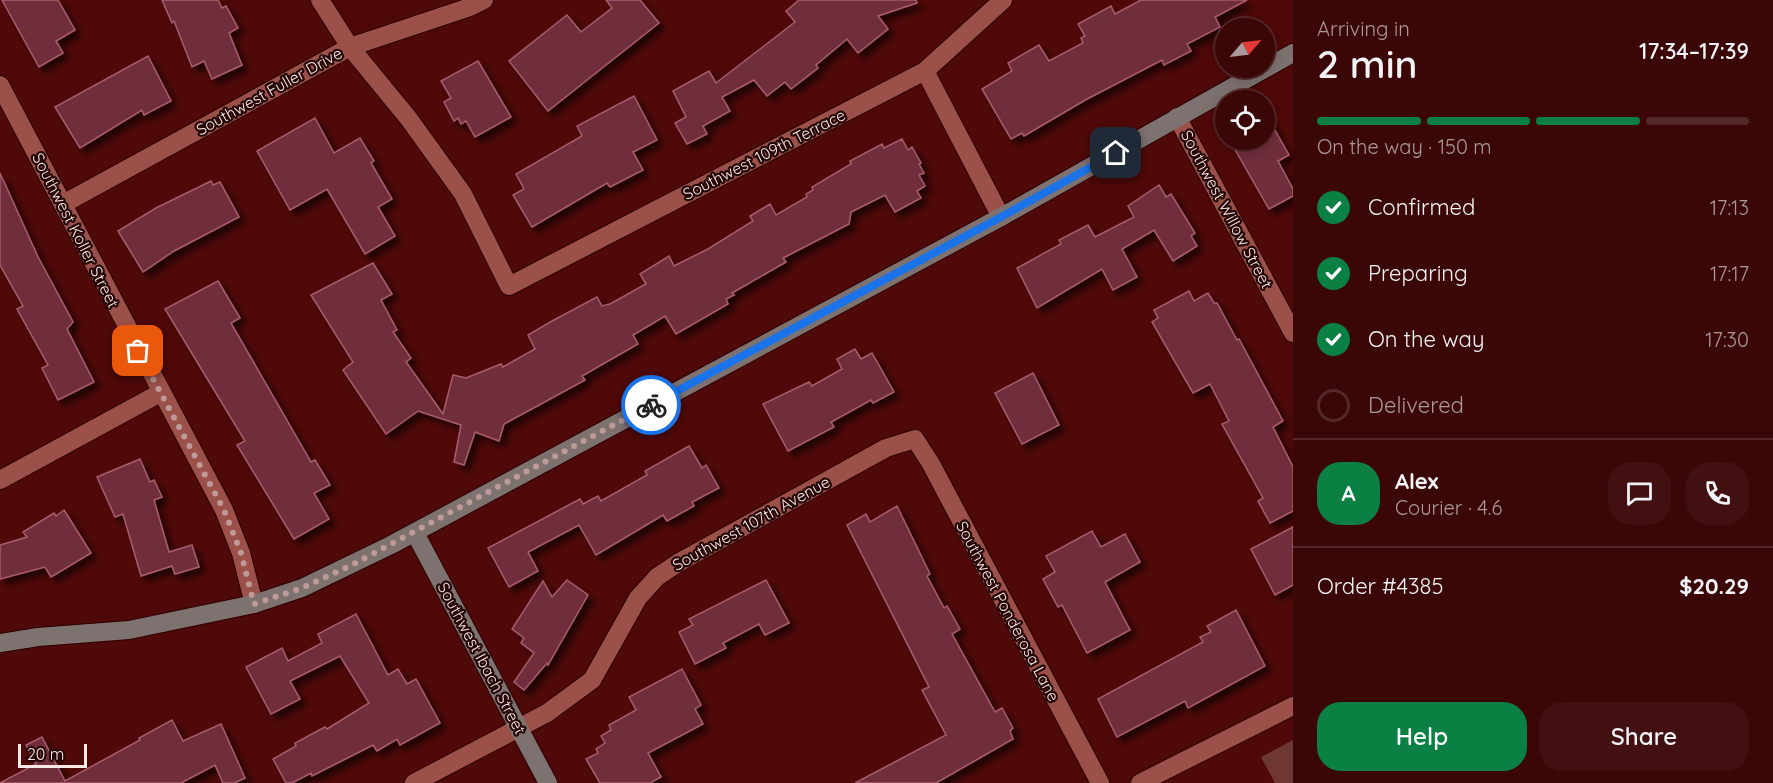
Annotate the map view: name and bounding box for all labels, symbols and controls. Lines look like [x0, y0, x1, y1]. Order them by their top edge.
text: Arriving in [1317, 16, 1410, 41]
north arrow [1215, 18, 1275, 78]
map controls [1215, 18, 1275, 150]
text: 17:34–17:39 [1639, 37, 1749, 65]
text: 2 min [1317, 39, 1418, 88]
street label: Southwest Fuller Drive [193, 43, 345, 139]
button: locate [1215, 90, 1275, 150]
street label: Southwest 109th Terrace [679, 104, 849, 204]
street label: Southwest Willow Street [1177, 126, 1277, 292]
pin [1090, 127, 1141, 178]
text: On the way · 150 m [1317, 134, 1492, 159]
icon: home [1099, 136, 1132, 169]
street label: Southwest Koller Street [28, 149, 124, 311]
icon: check [1317, 191, 1350, 224]
text: Confirmed [1368, 193, 1475, 221]
text: 17:13 [1710, 195, 1749, 220]
icon: check [1317, 257, 1350, 290]
text: Preparing [1368, 259, 1468, 287]
text: 17:17 [1710, 261, 1749, 286]
icon: check [1317, 323, 1350, 356]
pin [112, 325, 163, 376]
text: On the way [1368, 325, 1484, 353]
text: 17:30 [1705, 327, 1749, 352]
icon: bag [121, 334, 154, 367]
courier [621, 375, 681, 435]
icon: bike [635, 389, 668, 422]
text: Delivered [1368, 391, 1464, 419]
button: chat [1608, 462, 1671, 525]
button: phone [1686, 462, 1749, 525]
text: Alex [1395, 467, 1438, 495]
street label: Southwest 107th Avenue [669, 471, 833, 575]
text: A [1341, 479, 1356, 507]
text: Courier · 4.6 [1395, 495, 1502, 520]
street label: Southwest Ponderosa Lane [952, 517, 1064, 705]
text: Order #4385 [1317, 572, 1443, 600]
text: $20.29 [1679, 572, 1749, 600]
street label: Southwest Ibach Street [433, 578, 531, 738]
button: Help [1317, 702, 1527, 771]
button: Share [1539, 702, 1749, 771]
scale bar [18, 741, 87, 768]
text: 20 m [27, 744, 64, 764]

